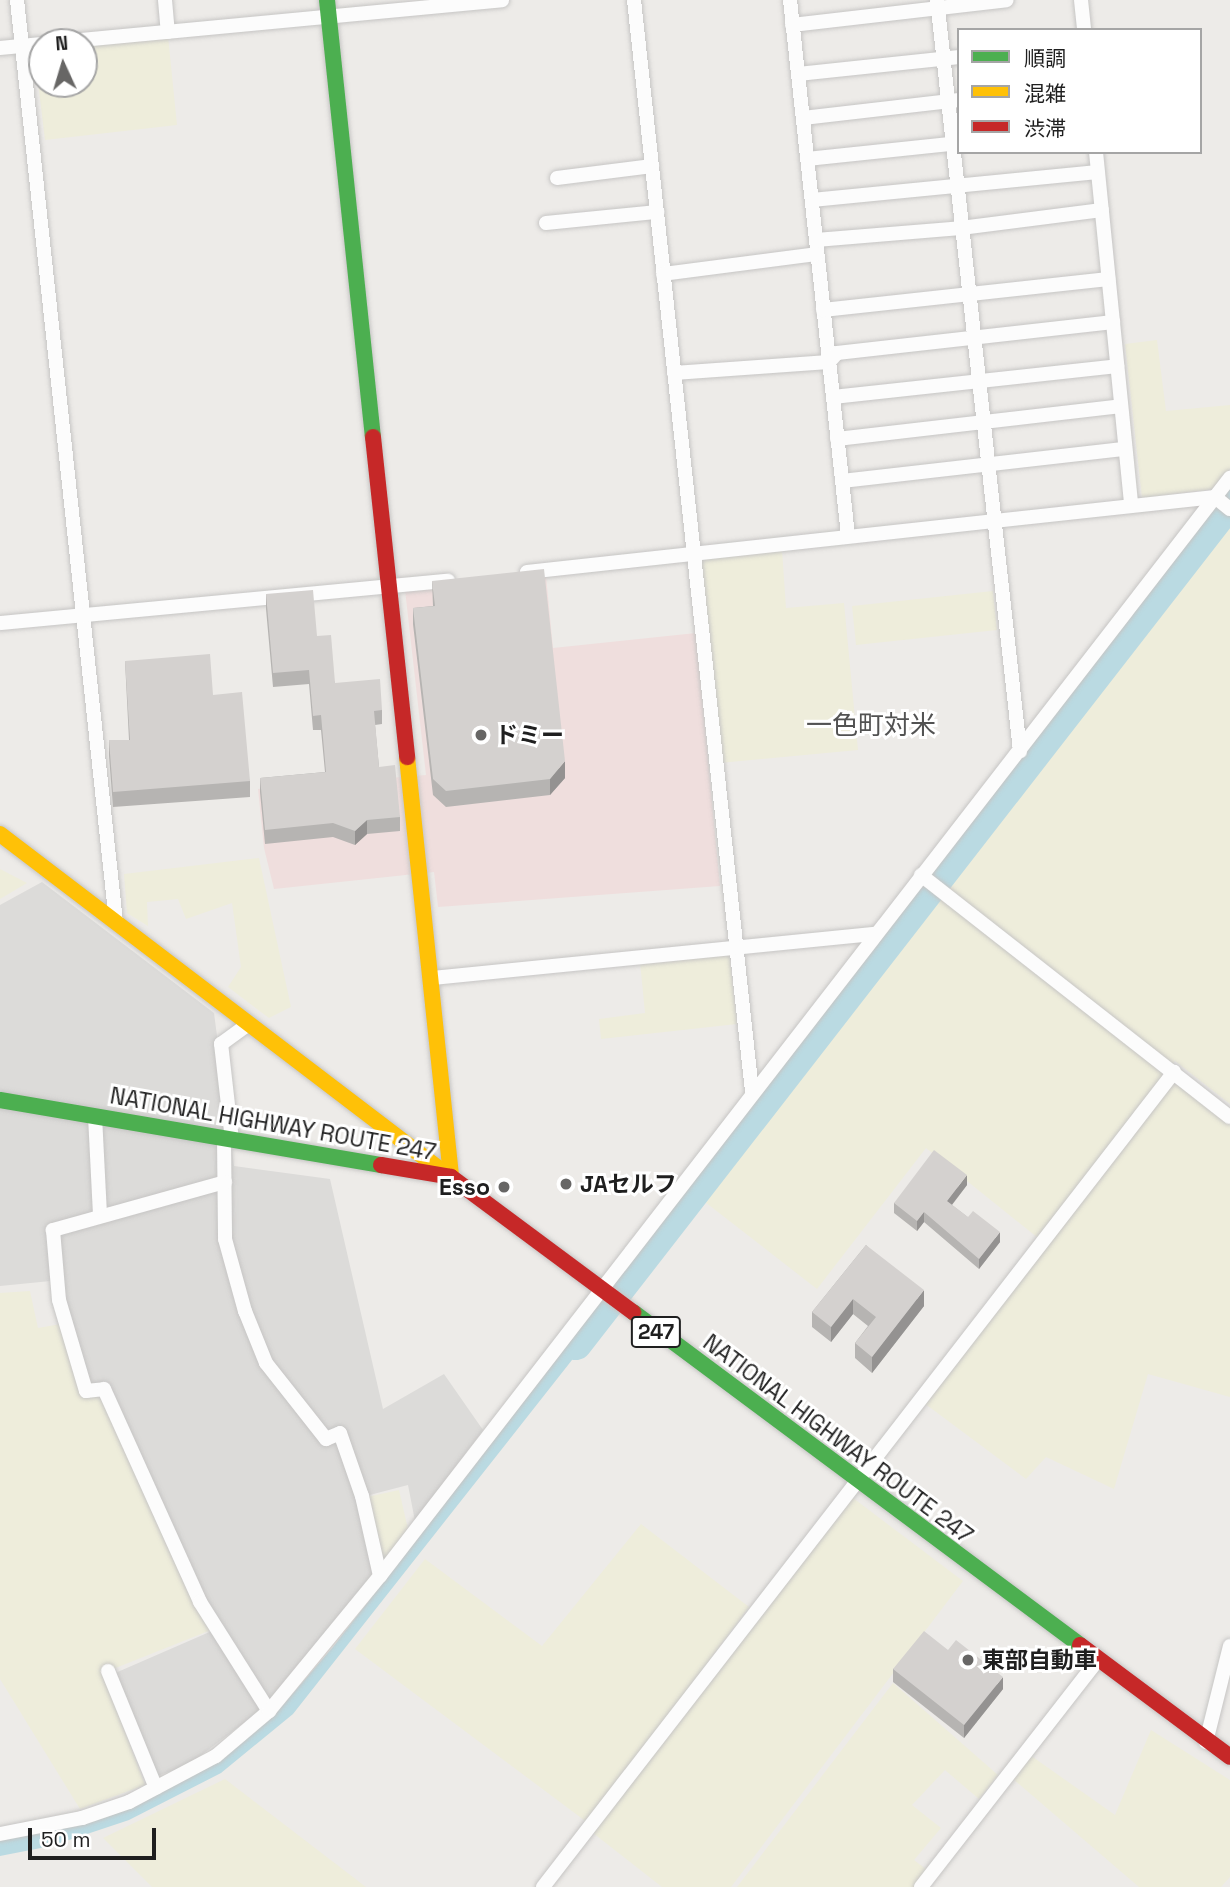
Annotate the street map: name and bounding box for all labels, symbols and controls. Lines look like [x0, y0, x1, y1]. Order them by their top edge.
north arrow [28, 28, 98, 98]
legend [957, 28, 1202, 154]
text: N [54, 31, 69, 56]
text: 順調 [1024, 45, 1066, 72]
text: 混雑 [1024, 80, 1066, 107]
text: 渋滞 [1024, 115, 1066, 142]
district label: 一色町対米 [806, 710, 936, 742]
place label: ドミー [495, 721, 564, 749]
marker: ドミー [473, 727, 489, 743]
street label: NATIONAL HIGHWAY ROUTE 247 [107, 1082, 439, 1166]
place label: JAセルフ [580, 1170, 677, 1198]
place label: Esso [439, 1173, 490, 1201]
marker: JAセルフ [558, 1176, 574, 1192]
marker: Esso [496, 1179, 512, 1195]
road number: 247 [630, 1314, 682, 1350]
street label: NATIONAL HIGHWAY ROUTE 247 [697, 1328, 979, 1550]
place label: 東部自動車 [982, 1646, 1097, 1674]
marker: 東部自動車 [960, 1652, 976, 1668]
scale bar [32, 1814, 159, 1858]
text: 50 m [41, 1826, 91, 1853]

